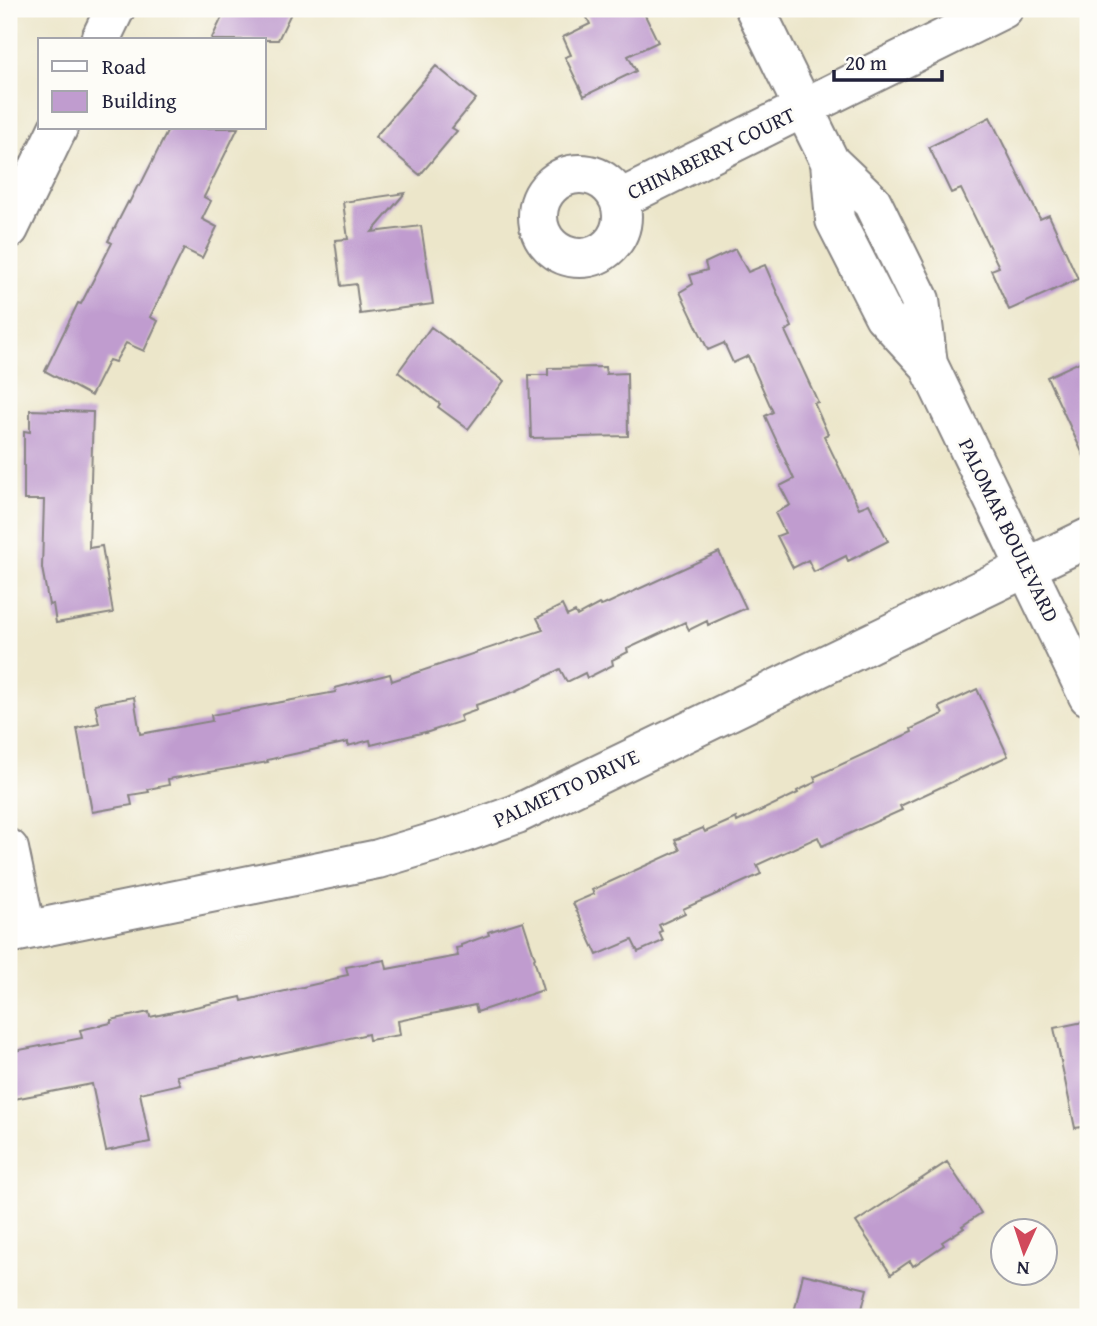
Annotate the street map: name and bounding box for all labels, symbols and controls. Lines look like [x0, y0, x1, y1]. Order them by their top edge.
legend [38, 38, 266, 130]
scale bar [834, 38, 943, 82]
text: 20 m [845, 47, 887, 78]
text: Road [102, 51, 147, 82]
text: Building [102, 85, 177, 116]
street label: CHINABERRY COURT [622, 99, 801, 207]
street label: PALOMAR BOULEVARD [951, 433, 1067, 627]
street label: PALMETTO DRIVE [488, 741, 644, 835]
north arrow [988, 1218, 1058, 1288]
text: N [1016, 1255, 1030, 1283]

